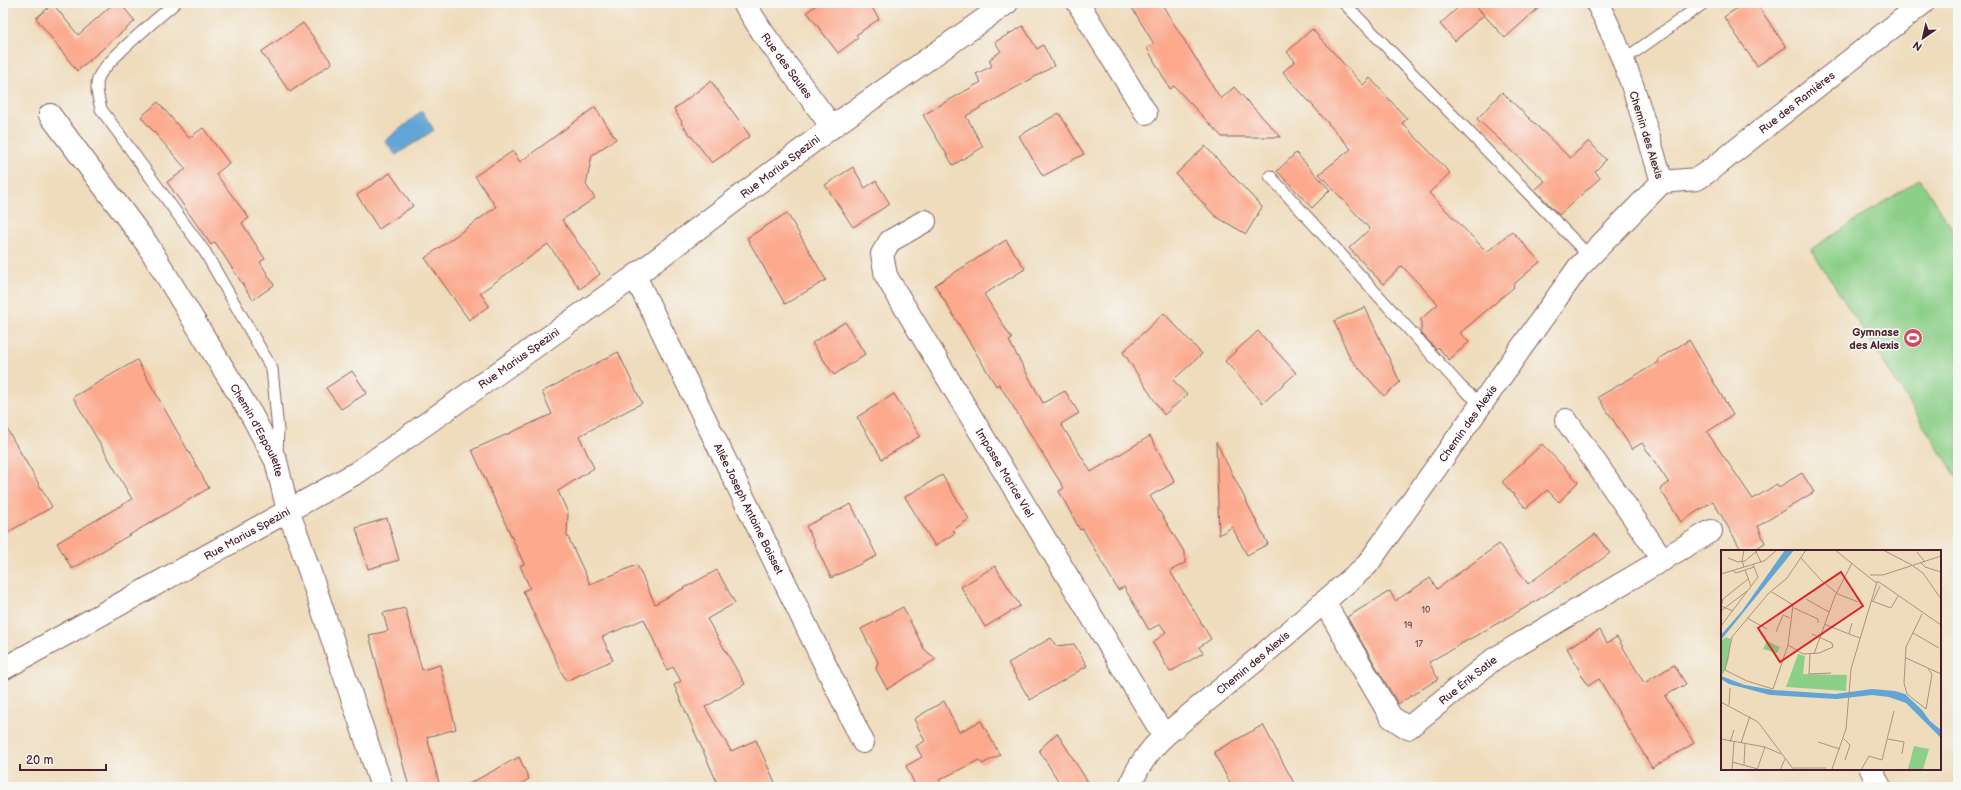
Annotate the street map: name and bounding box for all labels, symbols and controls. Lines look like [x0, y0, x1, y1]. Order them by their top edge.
north arrow [1903, 18, 1943, 58]
street label: Rue des Saules [759, 30, 816, 101]
text: N [1911, 38, 1925, 54]
street label: Rue des Ramières [1756, 68, 1838, 136]
street label: Chemin des Alexis [1626, 90, 1666, 181]
street label: Rue Marius Spezini [738, 132, 822, 201]
street label: Rue Marius Spezini [476, 325, 562, 391]
place label: Gymnase des Alexis [1849, 326, 1900, 352]
sports icon: Gymnase des Alexis [1902, 327, 1924, 349]
street label: Chemin d'Espoulette [228, 381, 286, 478]
street label: Chemin des Alexis [1436, 382, 1500, 464]
street label: Impasse Morice Viel [973, 426, 1037, 520]
street label: Allée Joseph Antoine Boisset [711, 441, 787, 577]
street label: Rue Marius Spezini [202, 505, 292, 563]
inset map [1721, 550, 1941, 770]
house number: 10 [1422, 605, 1430, 616]
house number: 19 [1404, 620, 1412, 631]
street label: Chemin des Alexis [1214, 628, 1292, 697]
house number: 17 [1415, 639, 1424, 650]
street label: Rue Érik Satie [1436, 653, 1500, 707]
scale bar [20, 746, 106, 772]
text: 20 m [26, 753, 53, 768]

